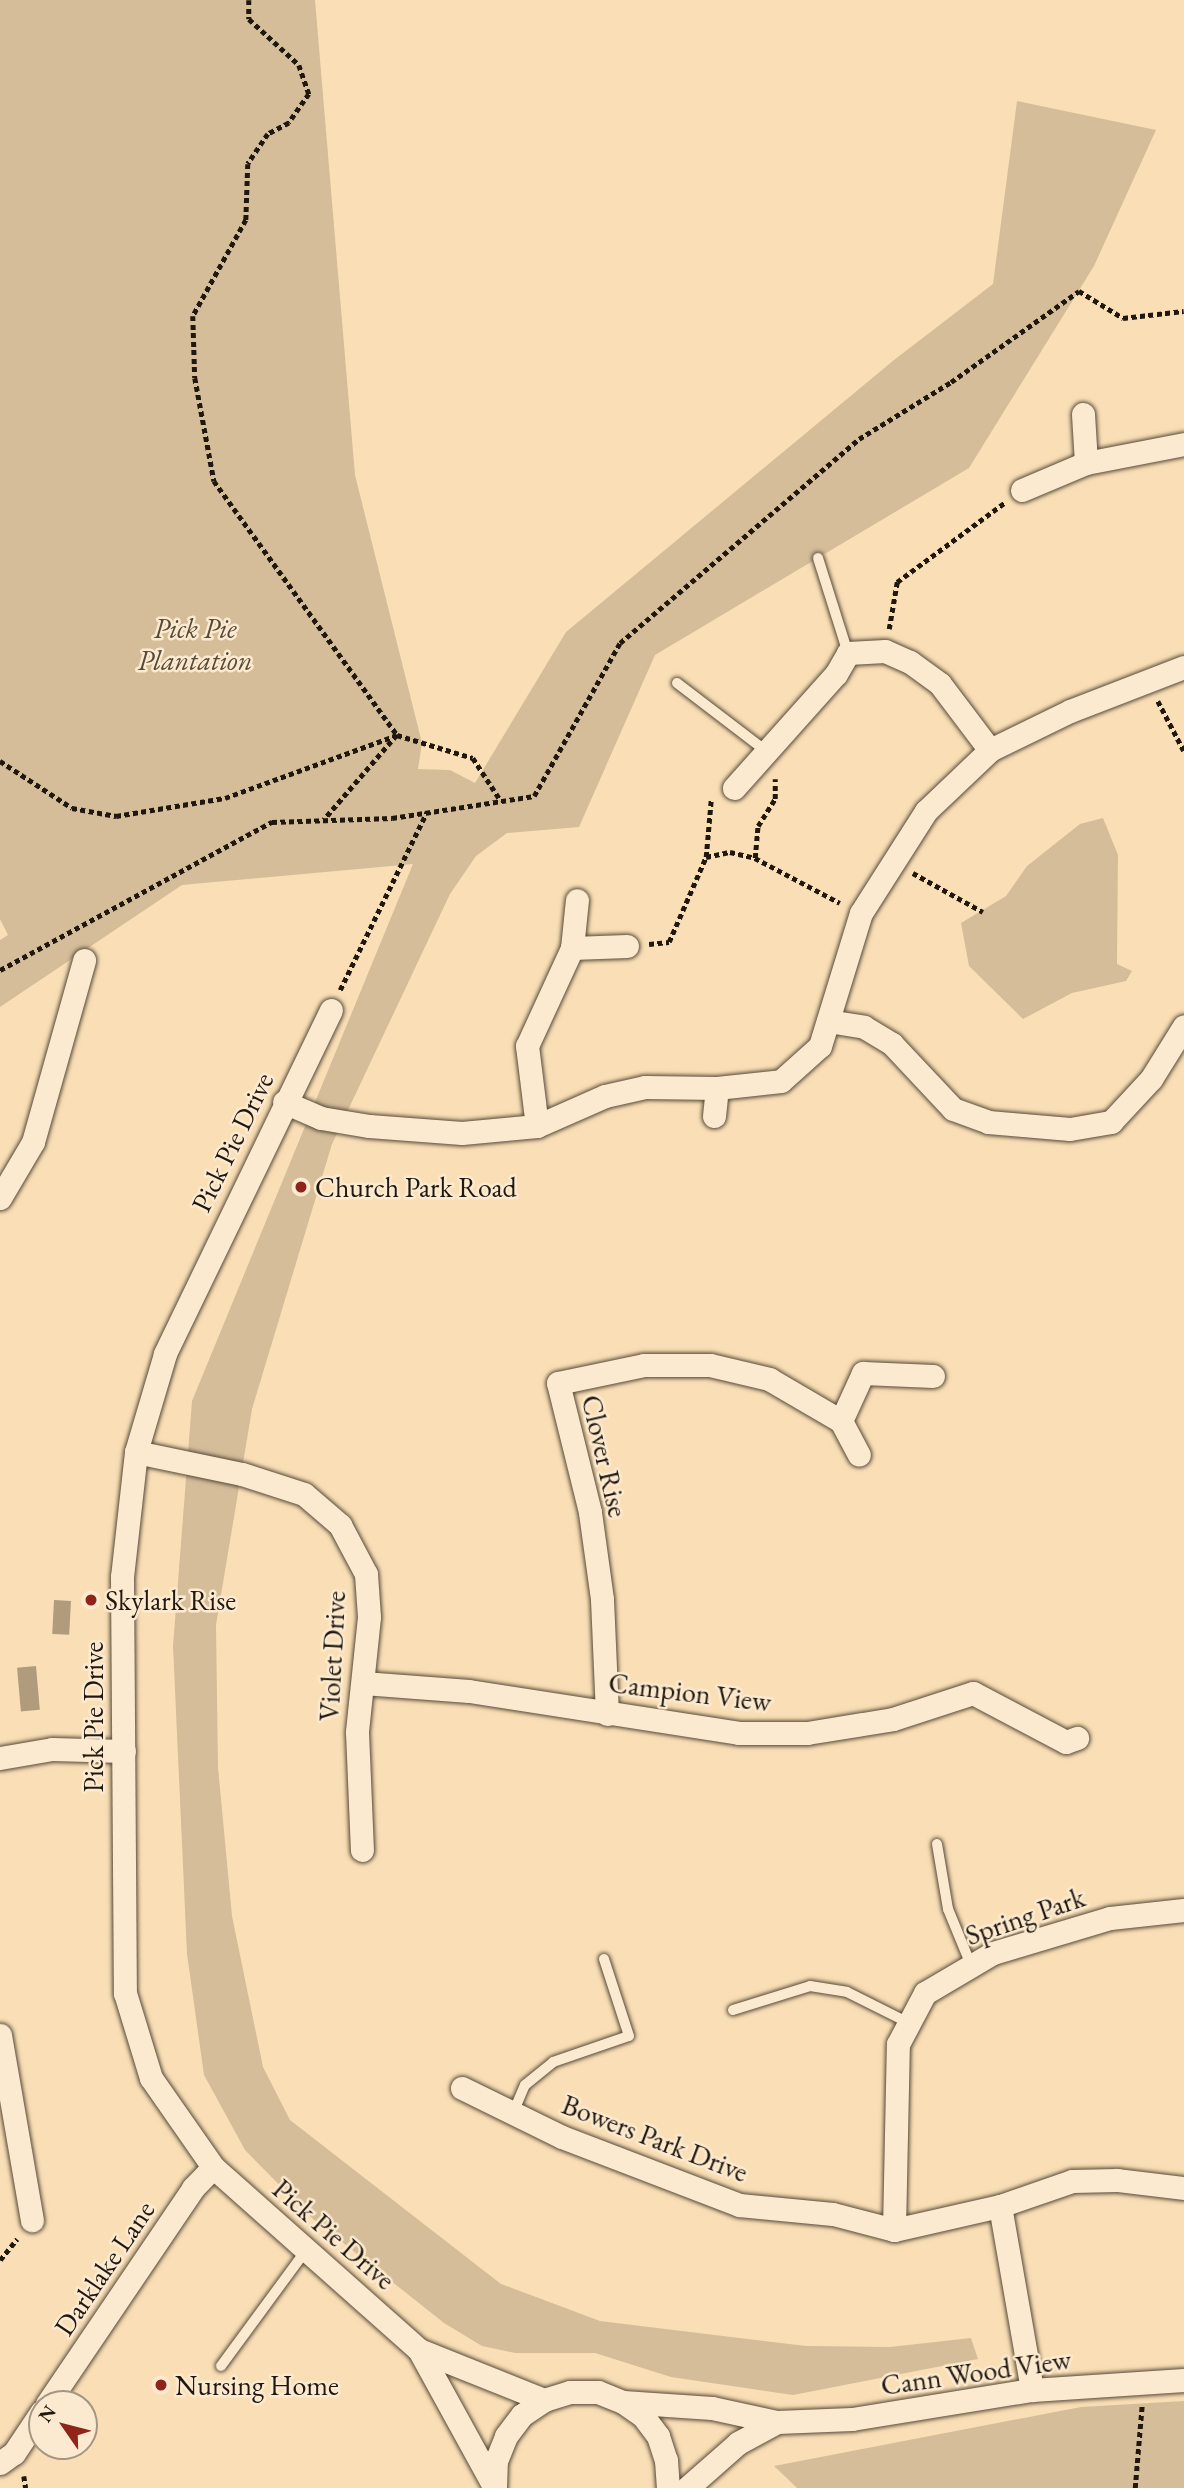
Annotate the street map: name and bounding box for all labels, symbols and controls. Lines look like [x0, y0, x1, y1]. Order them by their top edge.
park label: Pick Pie Plantation [138, 611, 252, 677]
street label: Pick Pie Drive [184, 1067, 280, 1217]
place label: Church Park Road [315, 1170, 517, 1204]
marker: Church Park Road [293, 1179, 309, 1195]
street label: Clover Rise [575, 1392, 635, 1520]
place label: Skylark Rise [105, 1583, 236, 1617]
street label: Violet Drive [312, 1590, 352, 1722]
marker: Skylark Rise [83, 1592, 99, 1608]
street label: Pick Pie Drive [76, 1641, 110, 1793]
street label: Campion View [607, 1665, 773, 1719]
street label: Spring Park [961, 1880, 1089, 1952]
street label: Bowers Park Drive [557, 2087, 753, 2189]
street label: Pick Pie Drive [266, 2172, 402, 2296]
street label: Darklake Lane [47, 2194, 161, 2342]
street label: Cann Wood View [879, 2342, 1073, 2402]
place label: Nursing Home [175, 2368, 339, 2402]
marker: Nursing Home [153, 2377, 169, 2393]
north arrow [28, 2390, 98, 2460]
text: N [32, 2400, 62, 2427]

